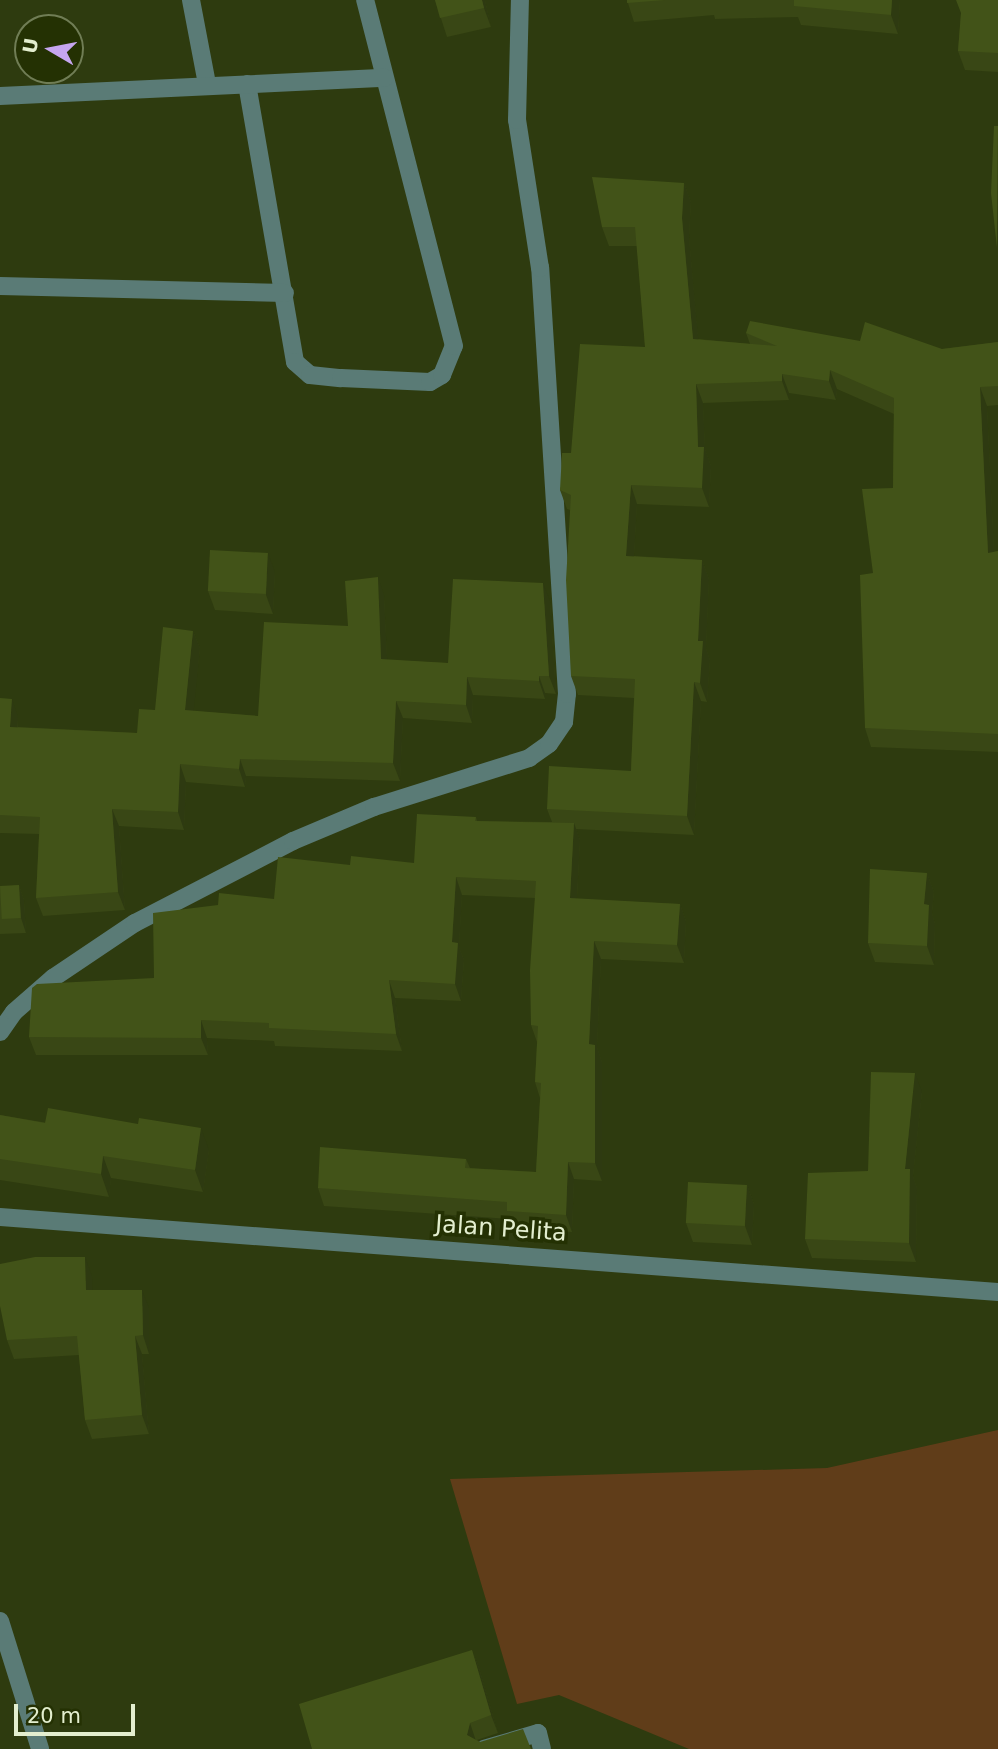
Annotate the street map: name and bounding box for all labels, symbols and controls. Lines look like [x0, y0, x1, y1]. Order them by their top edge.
north arrow [14, 14, 84, 84]
text: U [18, 36, 42, 55]
street label: Jalan Pelita [434, 1210, 568, 1248]
scale bar [18, 1690, 138, 1734]
text: 20 m [27, 1704, 81, 1728]

